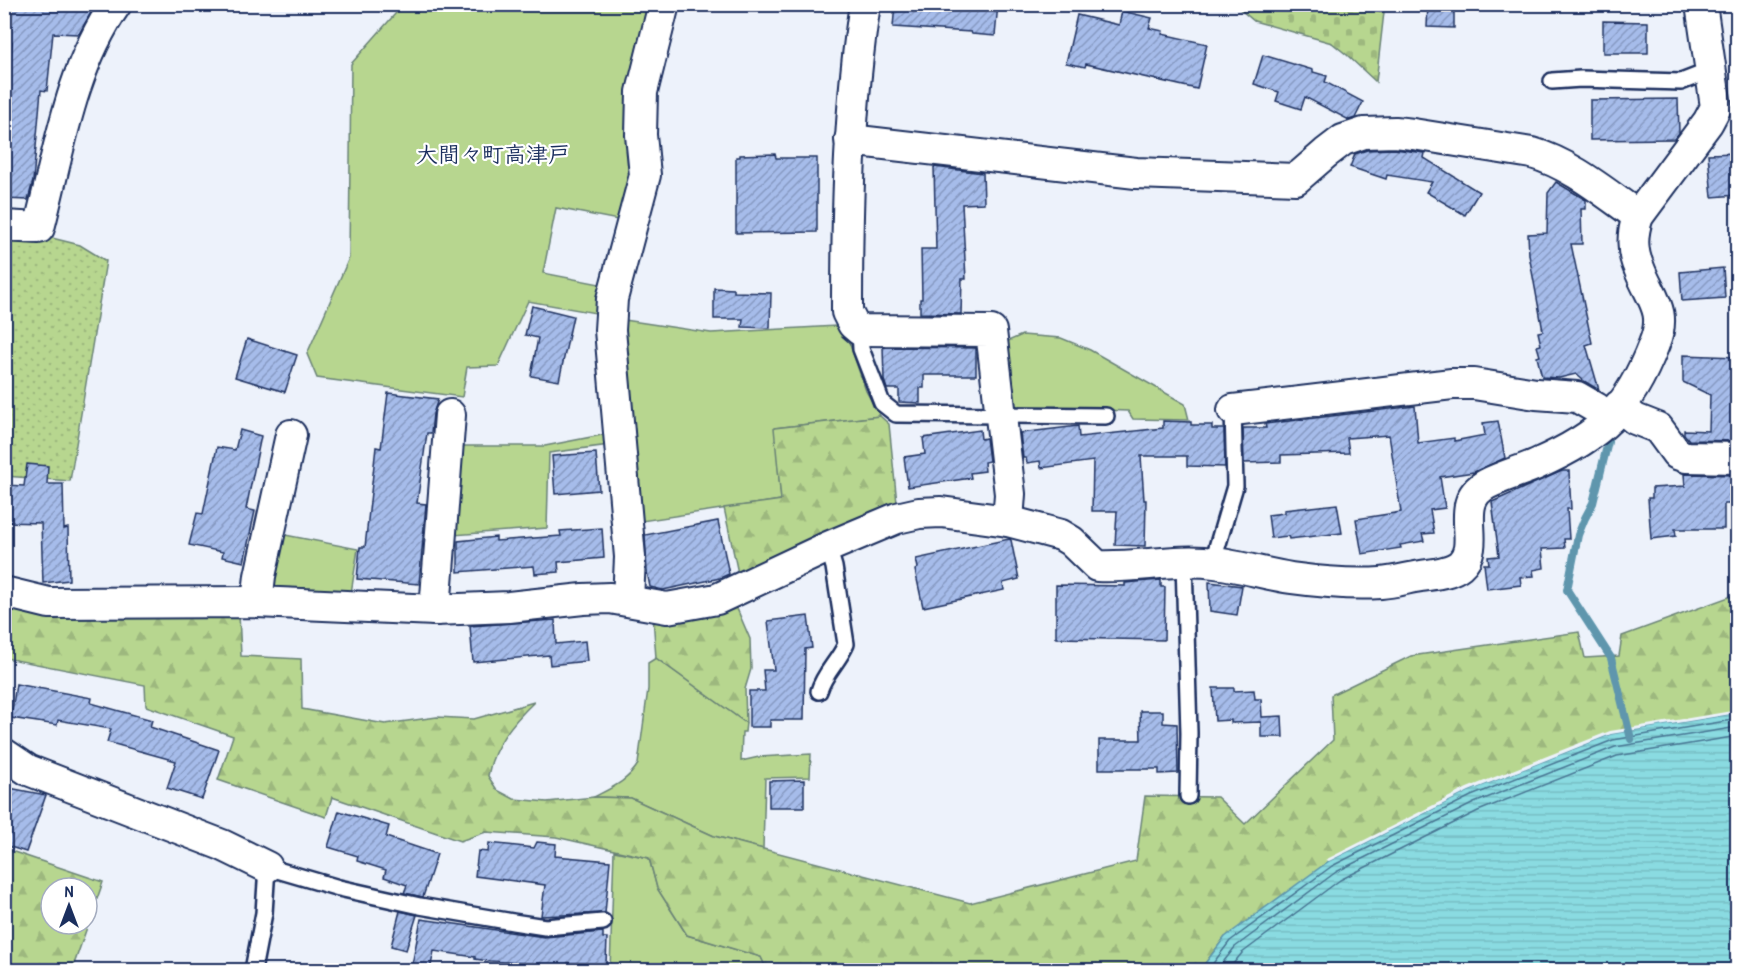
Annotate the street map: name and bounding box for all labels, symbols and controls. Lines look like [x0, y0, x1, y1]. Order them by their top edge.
district label: 大間々町高津戸 [416, 139, 570, 169]
north arrow [39, 876, 99, 936]
text: N [65, 880, 74, 902]

